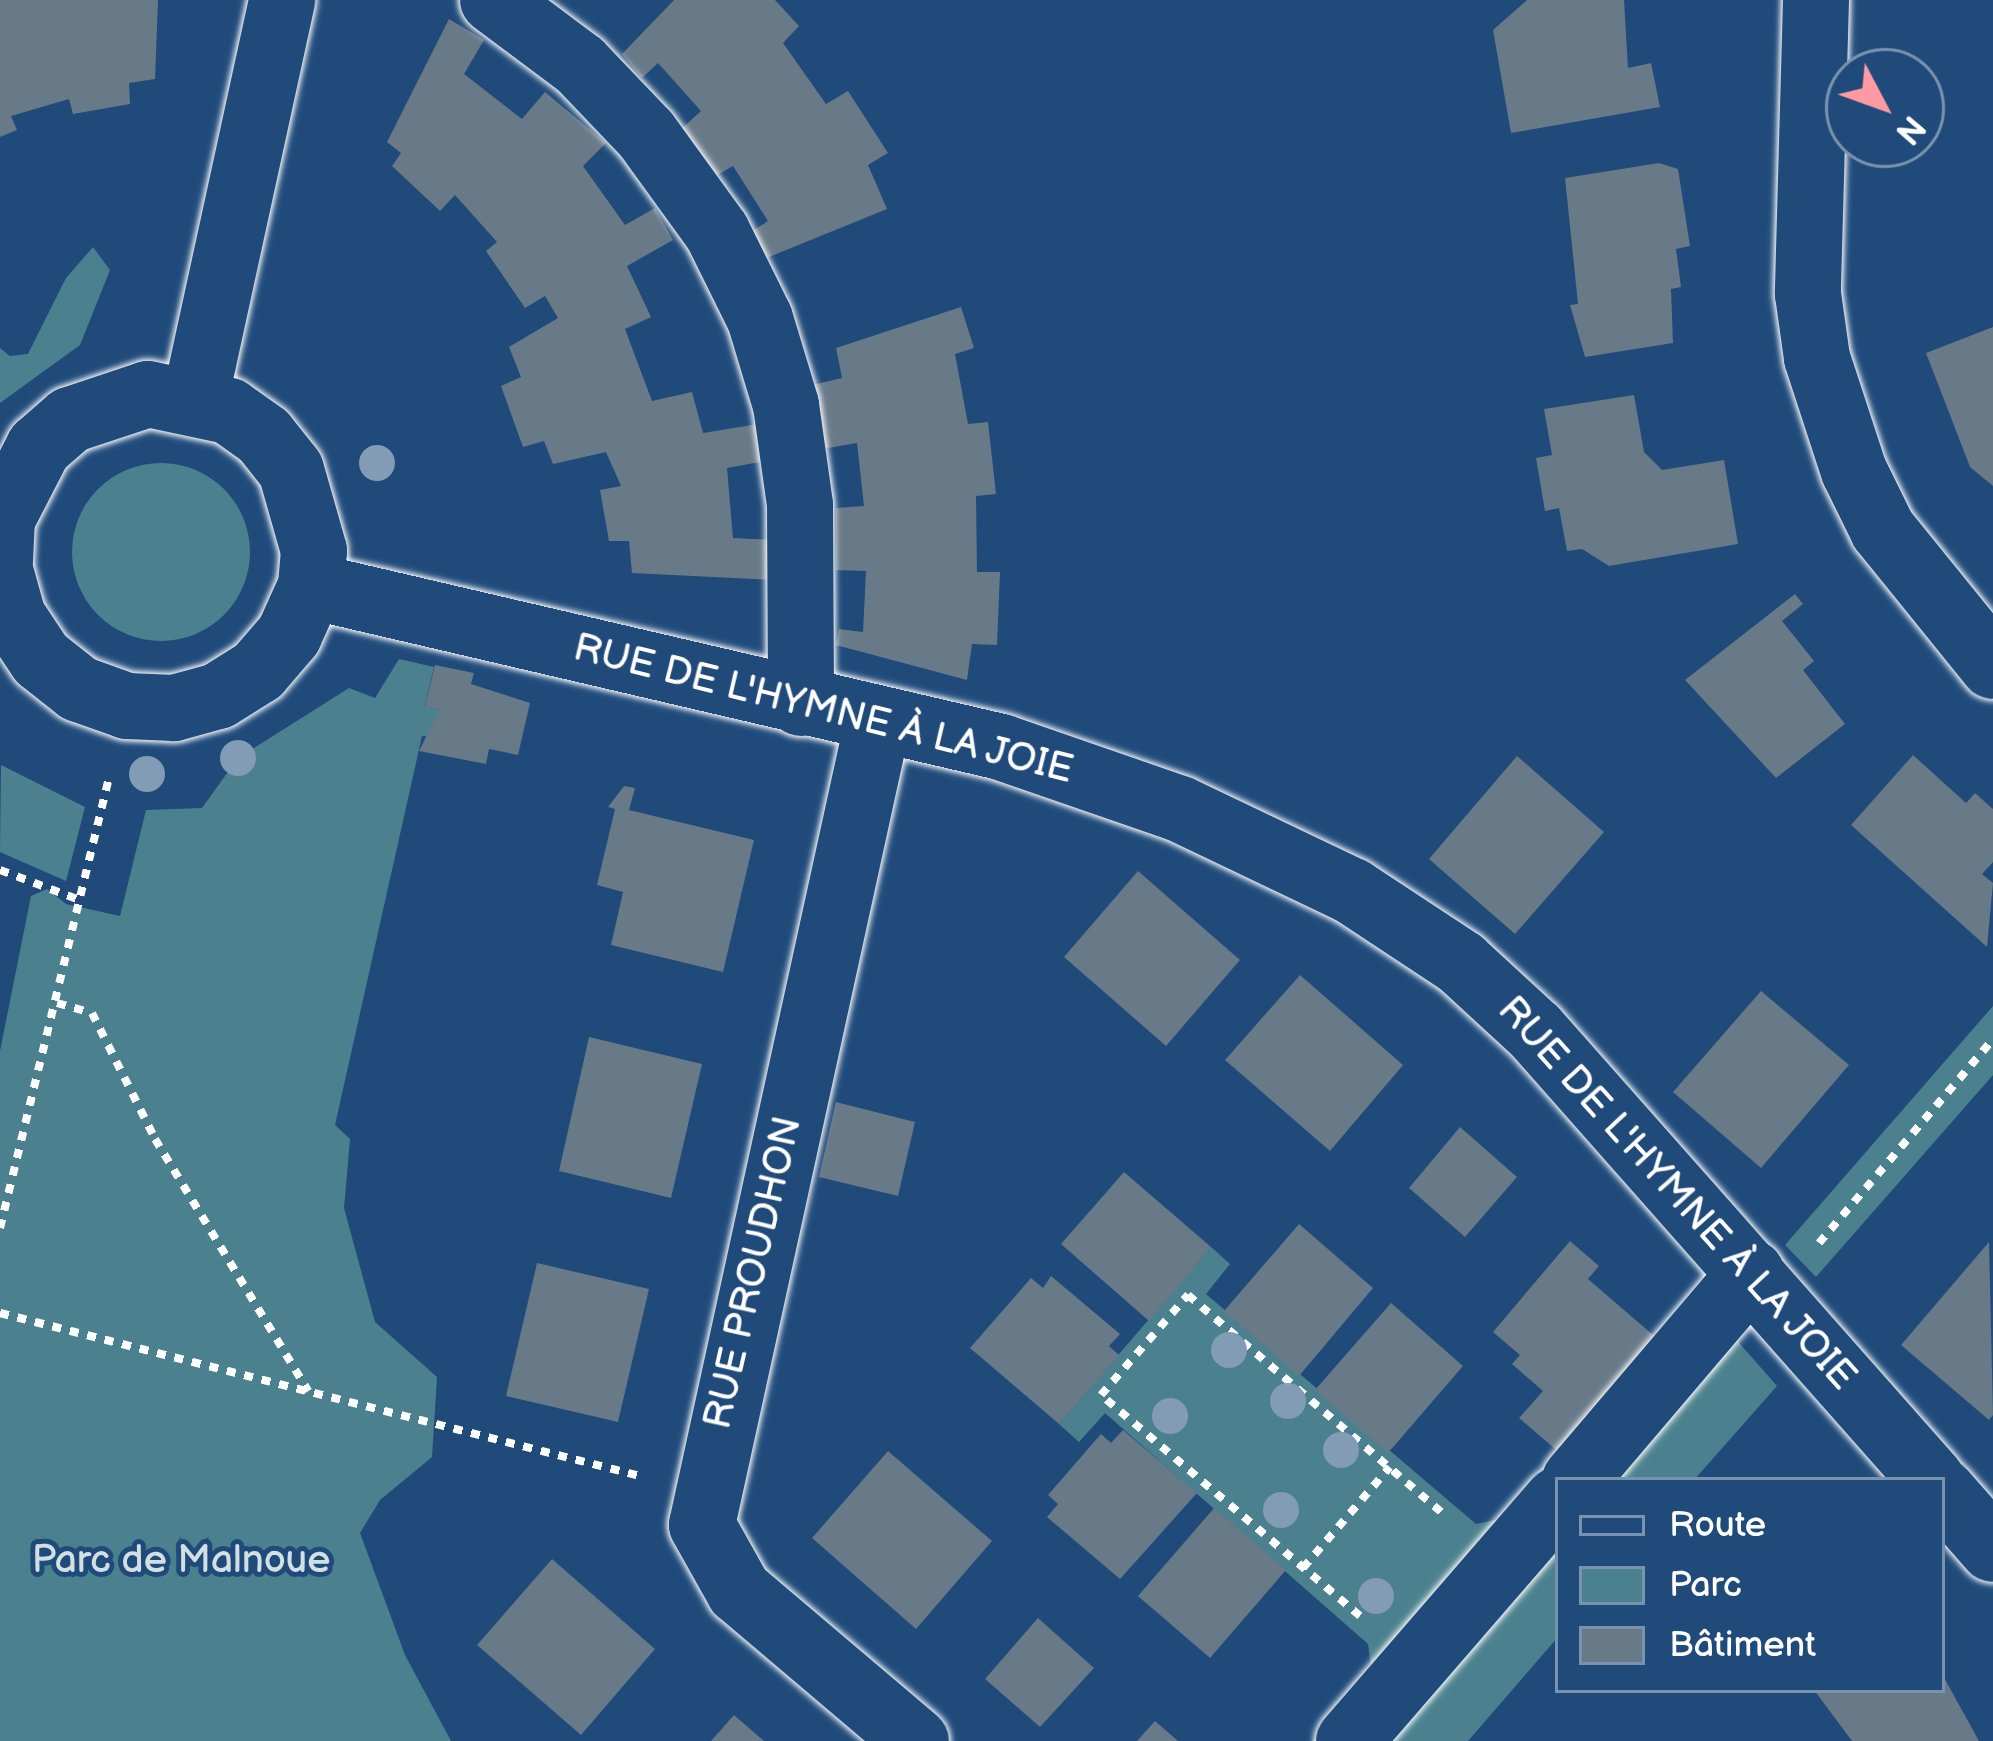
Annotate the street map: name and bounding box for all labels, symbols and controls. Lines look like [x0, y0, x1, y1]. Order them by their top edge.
north arrow [1825, 48, 1945, 168]
text: N [1887, 107, 1933, 152]
street label: RUE DE L'HYMNE À LA JOIE [567, 625, 1079, 795]
street label: RUE DE L'HYMNE À LA JOIE [1486, 987, 1866, 1401]
street label: RUE PROUDHON [695, 1112, 813, 1434]
legend [1555, 1477, 1945, 1693]
text: Route [1669, 1504, 1766, 1547]
park label: Parc de Malnoue [32, 1538, 330, 1584]
text: Parc [1669, 1564, 1742, 1607]
text: Bâtiment [1669, 1624, 1816, 1667]

